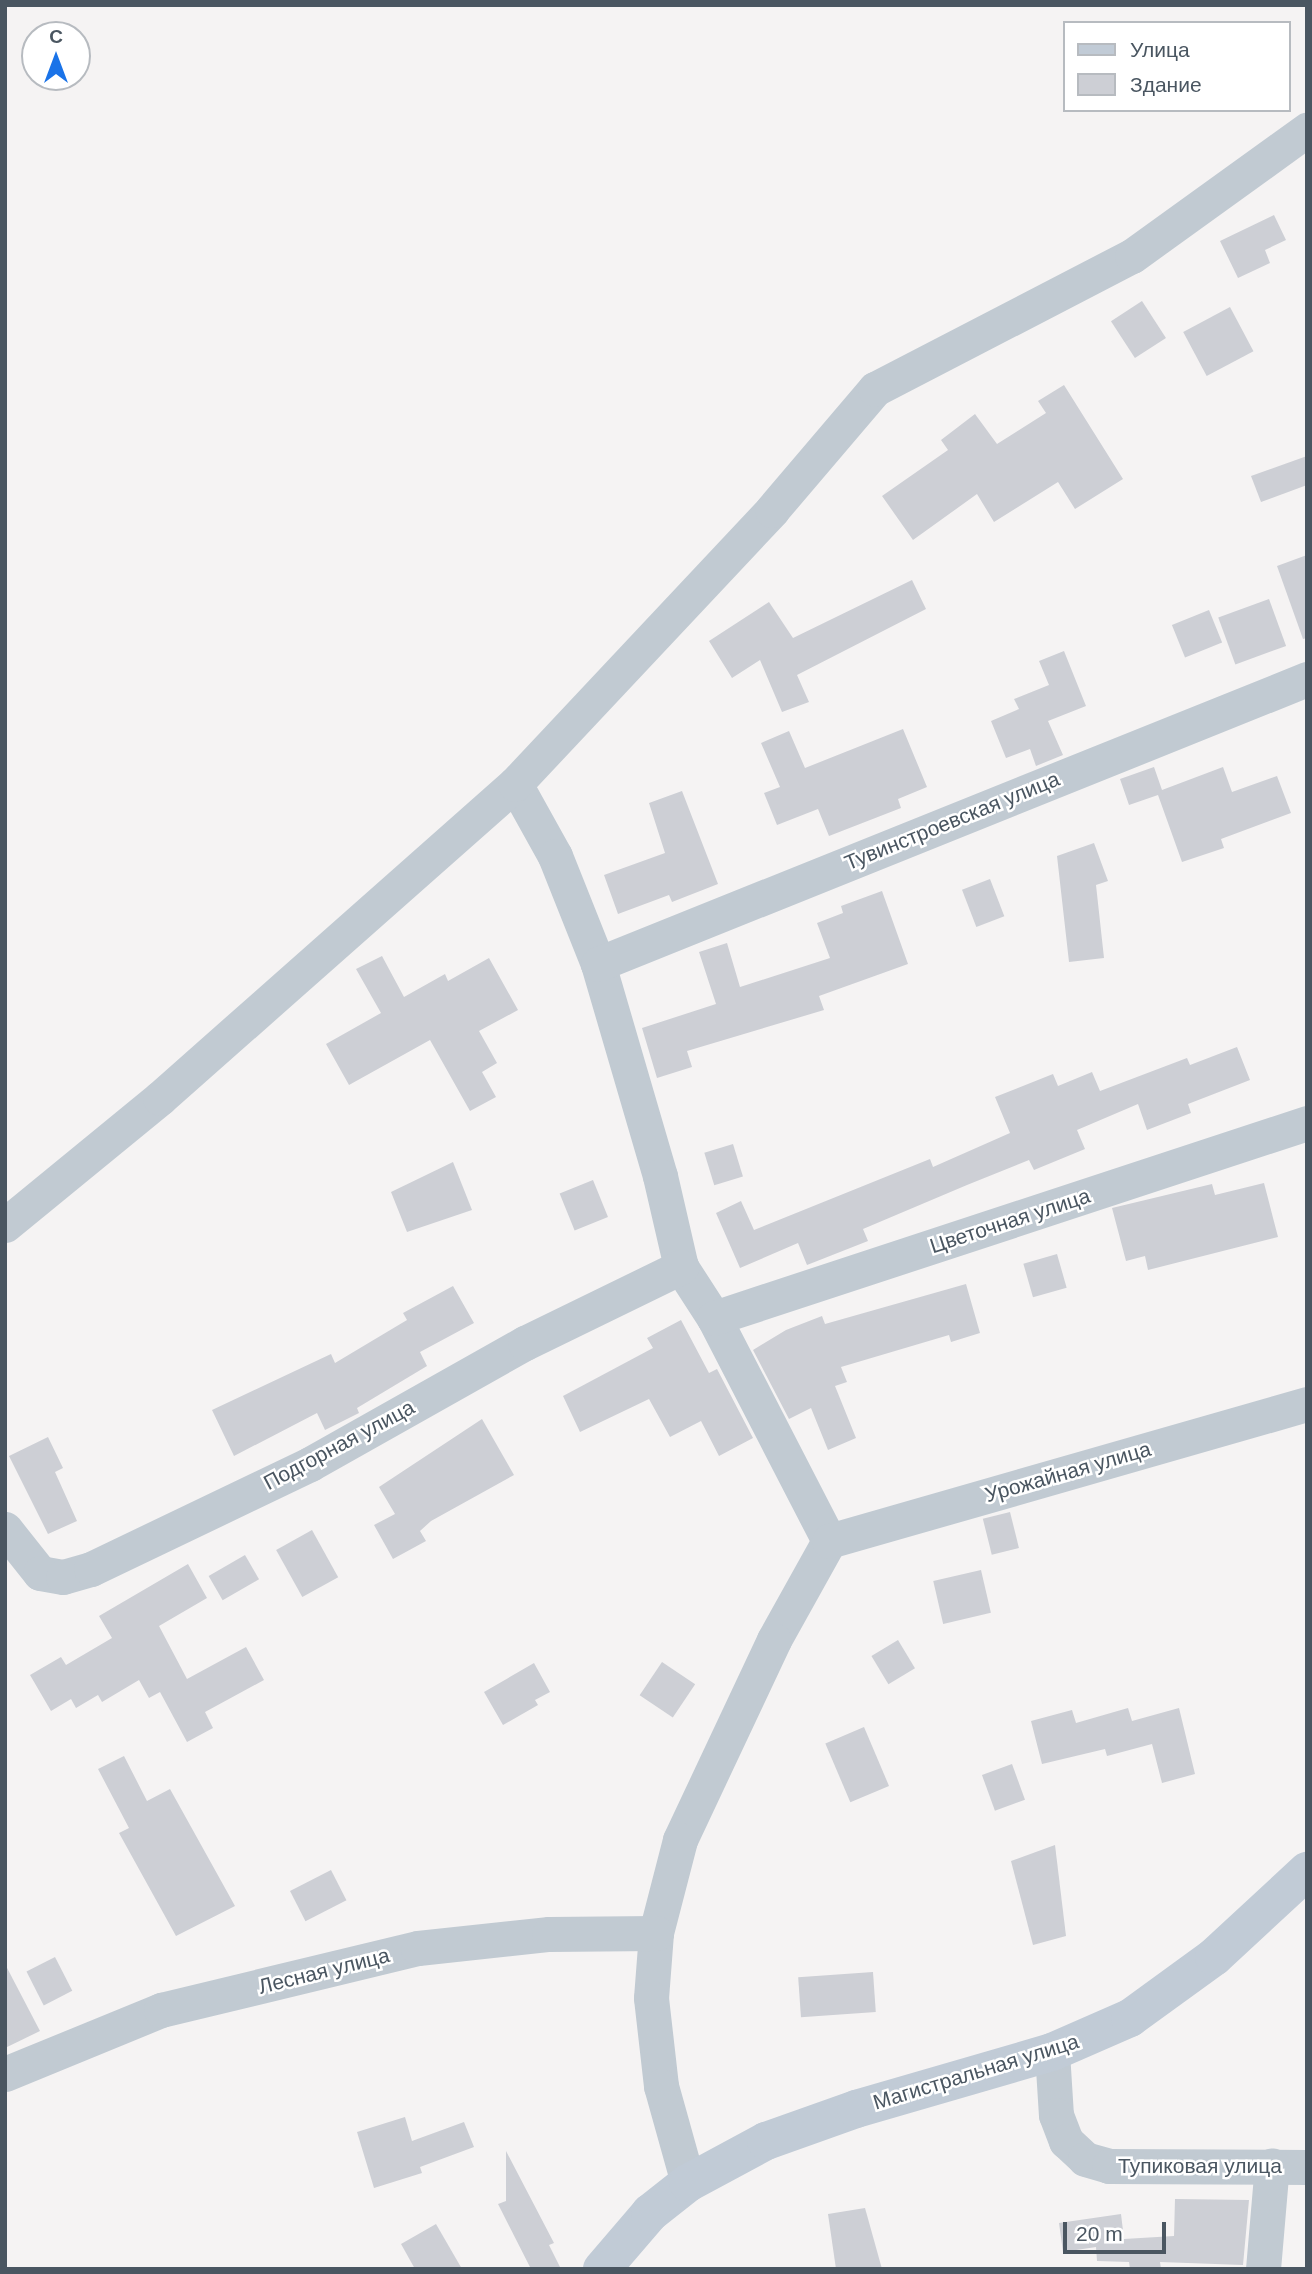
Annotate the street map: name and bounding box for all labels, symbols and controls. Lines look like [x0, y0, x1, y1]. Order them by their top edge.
north arrow [21, 21, 91, 91]
legend [1064, 21, 1291, 112]
text: С [49, 26, 63, 47]
text: Улица [1130, 38, 1190, 61]
text: Здание [1130, 73, 1202, 96]
street label: Тувинстроевская улица [841, 766, 1063, 876]
street label: Цветочная улица [927, 1183, 1093, 1259]
street label: Подгорная улица [259, 1395, 419, 1495]
street label: Урожайная улица [982, 1436, 1154, 1508]
street label: Лесная улица [256, 1943, 392, 1999]
street label: Магистральная улица [870, 2029, 1082, 2115]
street label: Тупиковая улица [1118, 2153, 1282, 2179]
scale bar [1067, 2208, 1170, 2252]
text: 20 m [1076, 2222, 1123, 2245]

